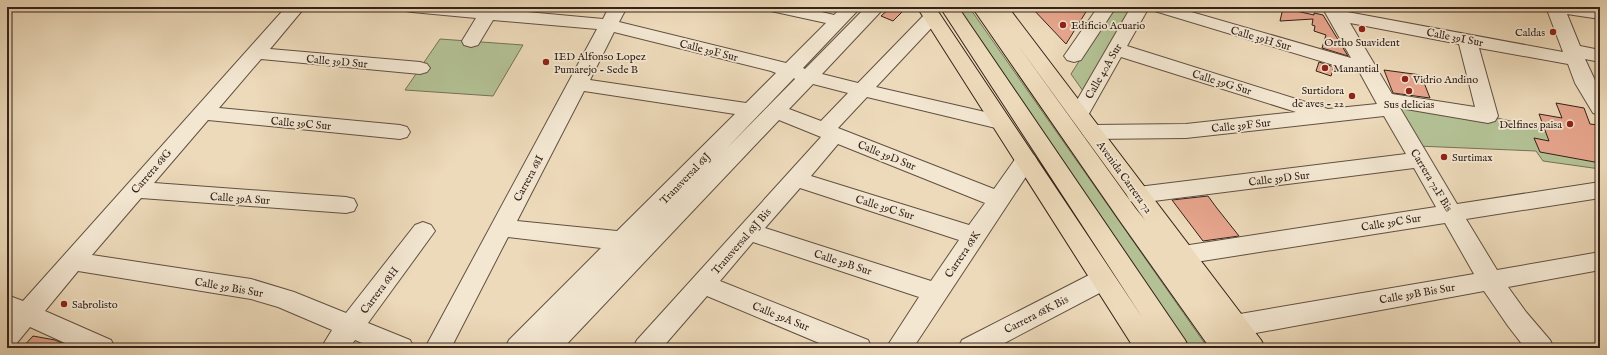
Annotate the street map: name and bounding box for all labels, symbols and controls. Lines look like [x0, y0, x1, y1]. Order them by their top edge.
place label: Edificio Acuario [1071, 19, 1145, 33]
marker: Edificio Acuario [1058, 20, 1068, 30]
street label: Calle 39H Sur [1229, 24, 1293, 54]
marker: Ortho Suavident [1357, 24, 1367, 34]
street label: Calle 39I Sur [1425, 26, 1484, 50]
place label: Caldas [1515, 26, 1545, 40]
marker: Caldas [1548, 27, 1558, 37]
place label: Ortho Suavident [1324, 36, 1400, 50]
street label: Calle 39F Sur [678, 37, 739, 65]
street label: Calle 40A Sur [1082, 41, 1125, 102]
place label: IED Alfonso Lopez Pumarejo - Sede B [554, 50, 646, 77]
street label: Calle 39D Sur [306, 52, 368, 72]
marker: IED Alfonso Lopez Pumarejo - Sede B [541, 57, 551, 67]
place label: Manantial [1333, 62, 1379, 76]
marker: Manantial [1320, 63, 1330, 73]
street label: Calle 39G Sur [1190, 67, 1253, 99]
place label: Vidrio Andino [1412, 73, 1478, 87]
marker: Vidrio Andino [1400, 74, 1410, 84]
place label: Surtidora de aves - 22 [1292, 84, 1344, 111]
marker: Sus delicias [1404, 86, 1414, 96]
marker: Surtidora de aves - 22 [1347, 91, 1357, 101]
place label: Sus delicias [1384, 98, 1434, 112]
street label: Calle 39C Sur [270, 114, 332, 134]
street label: Calle 39F Sur [1211, 116, 1272, 136]
place label: Delfines paisa [1499, 118, 1562, 132]
marker: Delfines paisa [1565, 119, 1575, 129]
street label: Calle 39D Sur [855, 138, 918, 174]
street label: Avenida Carrera 72 [1093, 138, 1155, 217]
street label: Carrera 68G [129, 146, 175, 197]
street label: Carrera 72F Bis [1407, 147, 1455, 215]
street label: Transversal 68J [657, 149, 714, 208]
place label: Surtimax [1452, 151, 1493, 165]
marker: Surtimax [1439, 152, 1449, 162]
street label: Carrera 68I [511, 153, 547, 204]
street label: Calle 39D Sur [1248, 168, 1311, 190]
street label: Calle 39A Sur [209, 190, 270, 208]
street label: Calle 39C Sur [854, 192, 916, 224]
street label: Transversal 68J Bis [709, 205, 775, 278]
street label: Calle 39C Sur [1360, 211, 1422, 235]
street label: Carrera 68K [942, 227, 984, 281]
street label: Calle 39B Sur [812, 247, 873, 279]
street label: Carrera 68H [358, 264, 402, 317]
street label: Calle 39 Bis Sur [194, 275, 264, 301]
street label: Calle 39B Bis Sur [1378, 280, 1456, 308]
street label: Carrera 68K Bis [1002, 293, 1071, 337]
place label: Sabrolisto [72, 298, 118, 312]
marker: Sabrolisto [59, 299, 69, 309]
street label: Calle 39A Sur [750, 299, 811, 335]

